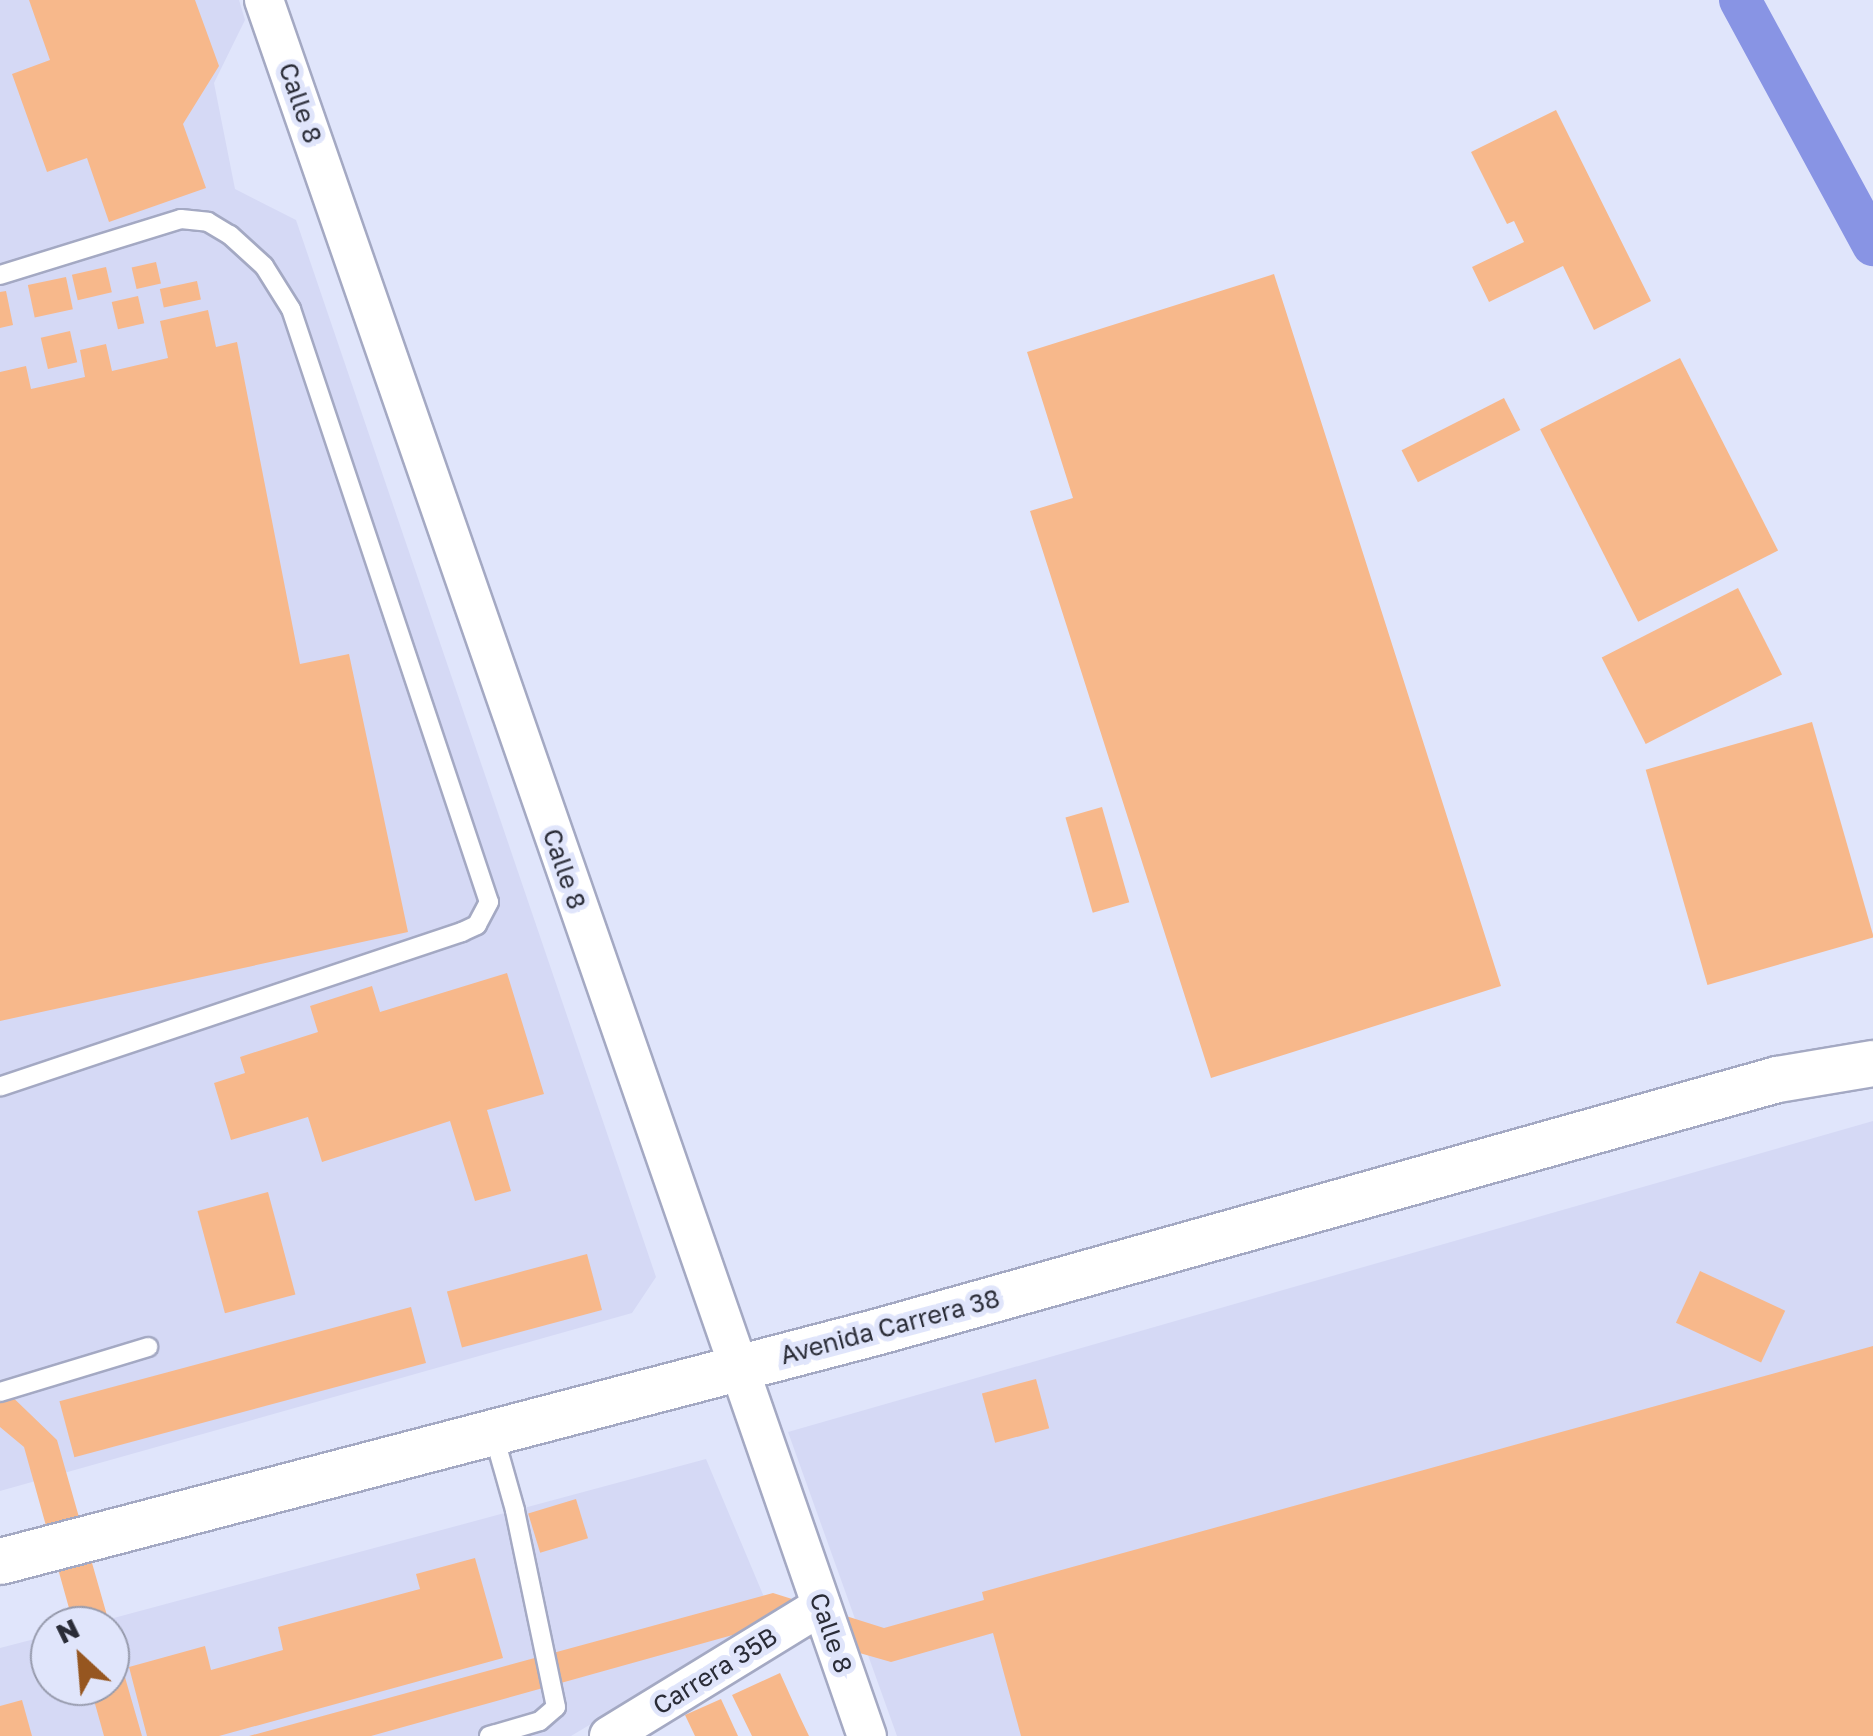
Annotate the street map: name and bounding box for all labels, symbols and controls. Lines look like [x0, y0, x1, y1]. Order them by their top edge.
street label: Calle 8 [272, 59, 328, 147]
street label: Calle 8 [536, 825, 592, 913]
street label: Avenida Carrera 38 [777, 1283, 1003, 1371]
street label: Calle 8 [803, 1589, 859, 1677]
north arrow [30, 1606, 130, 1706]
text: N [51, 1611, 84, 1650]
street label: Carrera 35B [647, 1621, 783, 1721]

